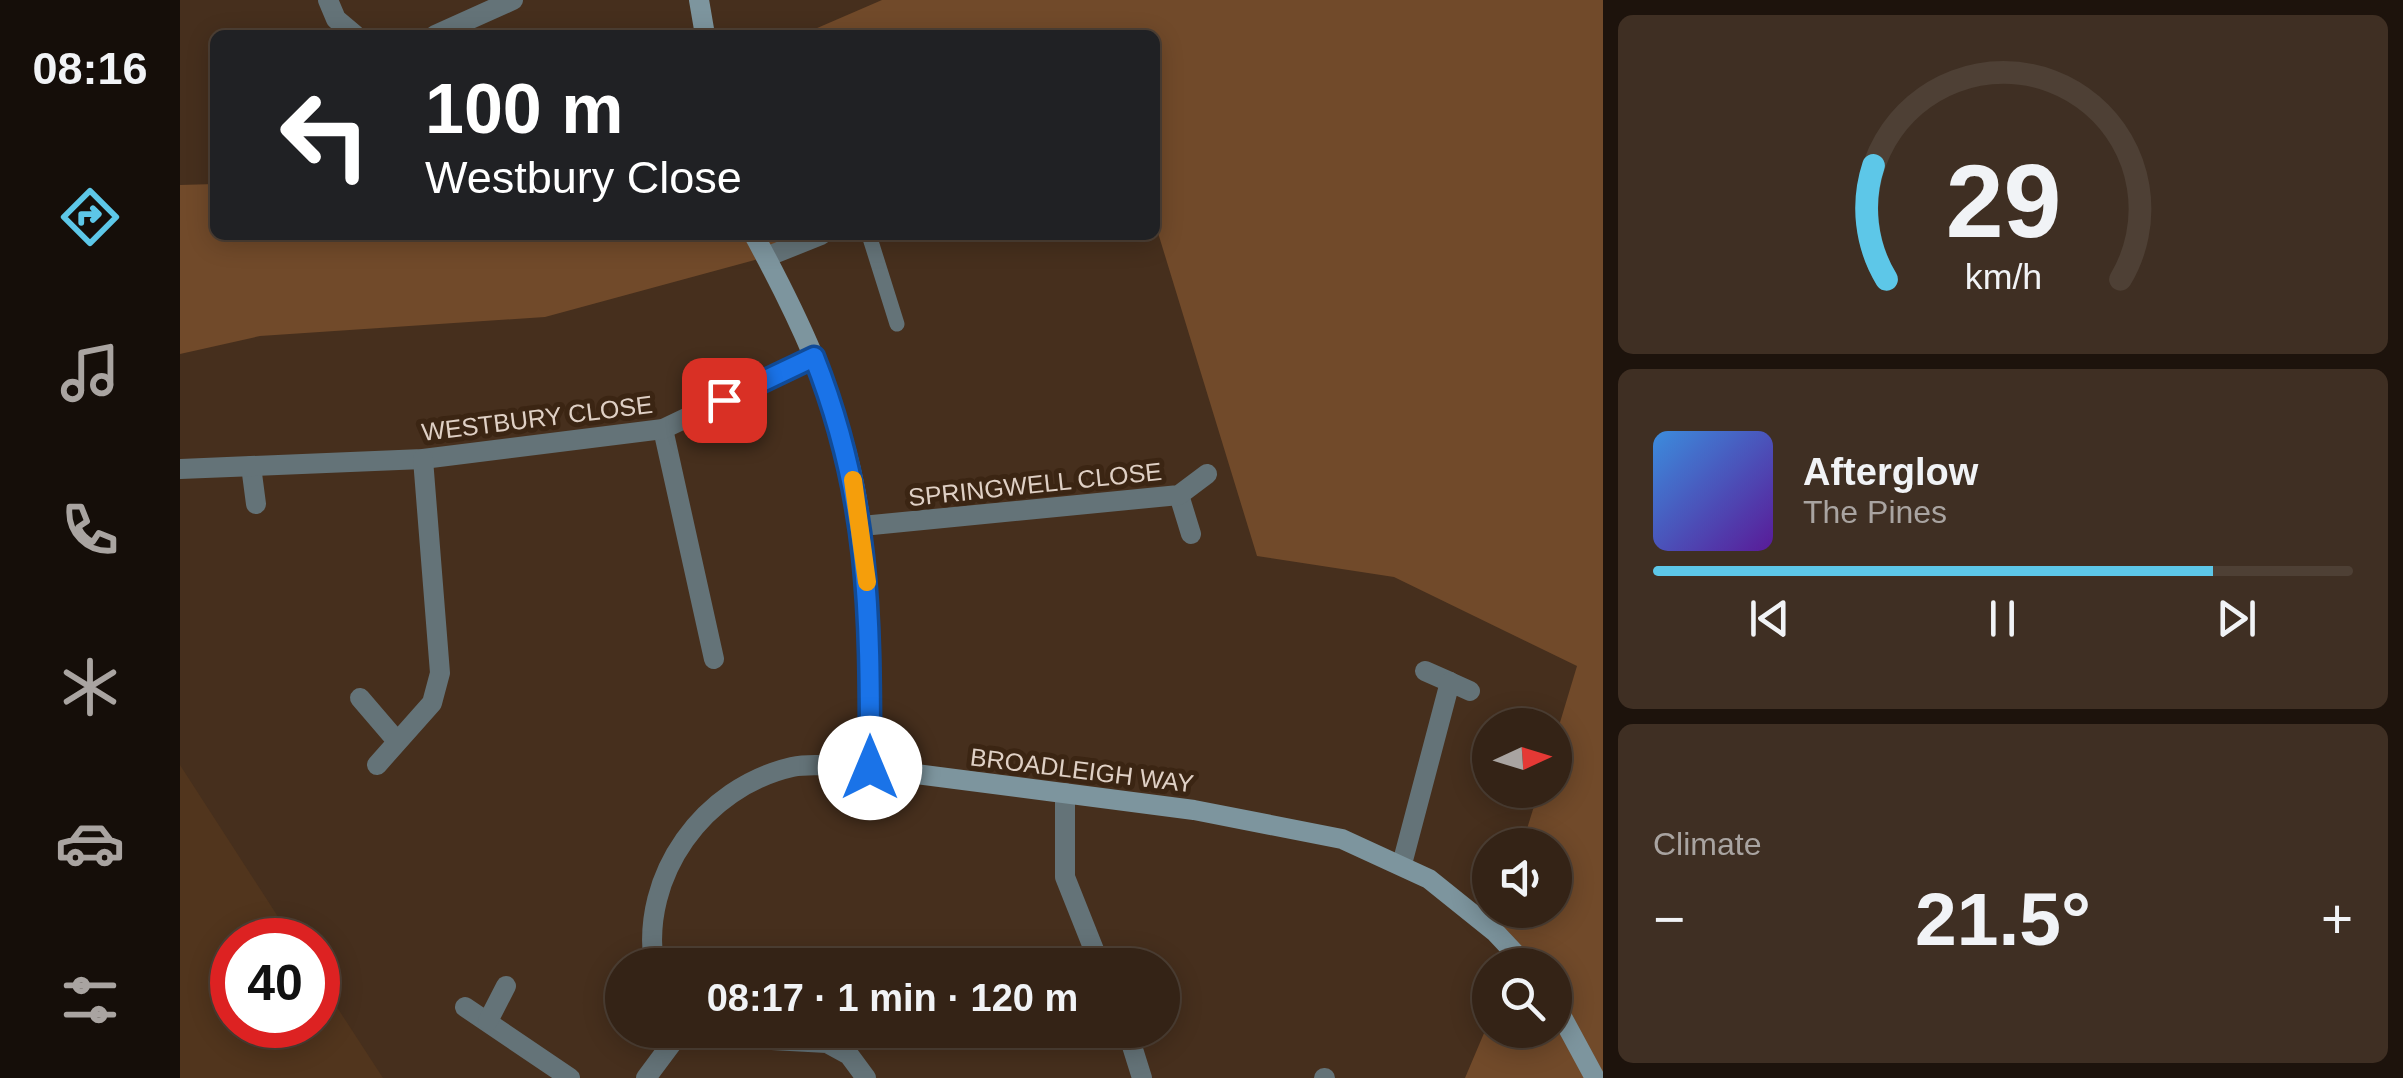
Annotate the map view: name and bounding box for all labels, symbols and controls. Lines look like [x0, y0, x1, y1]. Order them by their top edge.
text: 08:16 [32, 43, 148, 94]
icon: left [260, 70, 390, 200]
text: 100 m [425, 70, 623, 148]
text: 29 [1945, 143, 2061, 259]
text: Westbury Close [425, 152, 742, 203]
icon: directions [55, 182, 125, 252]
text: km/h [1964, 257, 2042, 297]
icon: music [55, 338, 125, 408]
pin [682, 358, 767, 443]
icon: arrive [697, 373, 752, 428]
street label: WESTBURY CLOSE [420, 390, 654, 446]
text: Afterglow [1803, 451, 1978, 493]
street label: SPRINGWELL CLOSE [907, 457, 1163, 511]
text: The Pines [1803, 494, 1947, 530]
icon: phone [55, 495, 125, 565]
icon: previous [1742, 591, 1797, 646]
icon: pause [1975, 591, 2030, 646]
icon: next [2209, 591, 2264, 646]
icon: climate [55, 652, 125, 722]
north arrow [1472, 708, 1572, 808]
map controls [1472, 708, 1572, 1048]
position arrow [818, 716, 922, 820]
street label: BROADLEIGH WAY [969, 742, 1196, 798]
icon: car [55, 808, 125, 878]
text: Climate [1653, 826, 1761, 862]
button: sound [1472, 828, 1572, 928]
text: 21.5° [1915, 877, 2091, 961]
text: − [1653, 888, 1685, 950]
text: + [2321, 888, 2353, 950]
speed limit sign: 40 [210, 918, 340, 1048]
button: search [1472, 948, 1572, 1048]
icon: filters [55, 965, 125, 1035]
text: 08:17 · 1 min · 120 m [707, 977, 1078, 1019]

